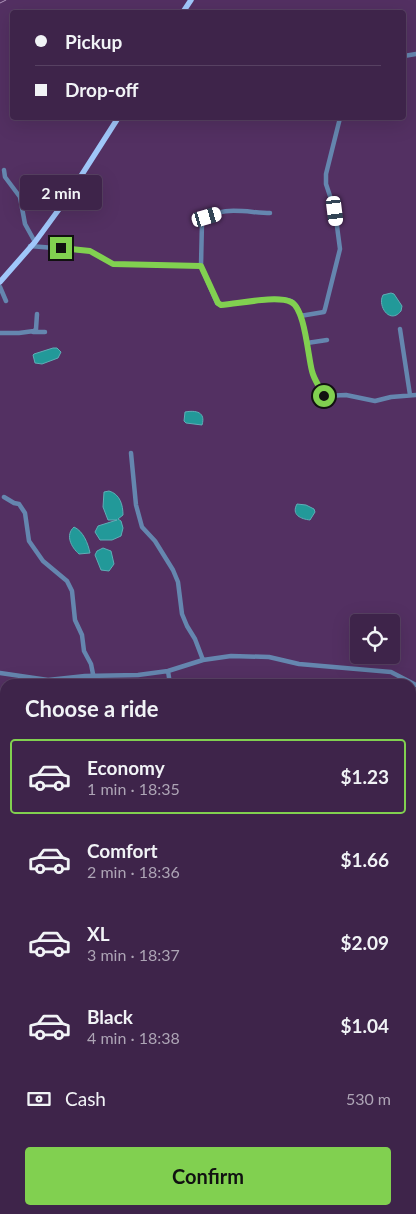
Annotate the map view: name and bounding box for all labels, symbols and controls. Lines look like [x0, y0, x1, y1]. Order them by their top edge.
text: Pickup [65, 30, 122, 53]
text: Drop-off [65, 78, 139, 101]
callout: 2 min [20, 176, 102, 210]
text: 2 min [41, 183, 81, 202]
car [325, 195, 344, 227]
car [190, 206, 223, 228]
route end [50, 237, 72, 259]
route start [313, 385, 335, 407]
map controls [350, 614, 400, 664]
button: locate [350, 614, 400, 664]
text: Choose a ride [25, 695, 159, 722]
icon: car [27, 754, 72, 799]
text: Economy [87, 756, 165, 779]
text: $1.23 [340, 765, 389, 788]
text: 1 min · 18:35 [87, 779, 180, 798]
icon: car [27, 837, 72, 882]
text: Comfort [87, 839, 158, 862]
text: $1.66 [340, 848, 389, 871]
text: 2 min · 18:36 [87, 862, 180, 881]
icon: car [27, 920, 72, 965]
text: XL [87, 922, 110, 945]
text: $2.09 [340, 931, 389, 954]
text: 3 min · 18:37 [87, 945, 180, 964]
icon: car [27, 1003, 72, 1048]
text: Black [87, 1005, 133, 1028]
text: $1.04 [340, 1014, 389, 1037]
text: 4 min · 18:38 [87, 1028, 180, 1047]
icon: cash [25, 1085, 53, 1113]
text: Cash [65, 1087, 106, 1110]
text: 530 m [346, 1089, 391, 1108]
button: Confirm [25, 1147, 391, 1205]

